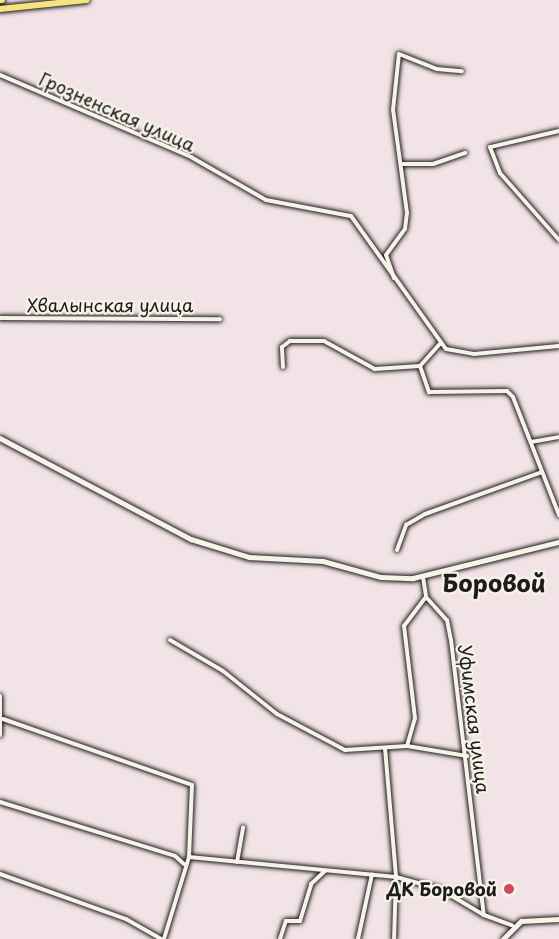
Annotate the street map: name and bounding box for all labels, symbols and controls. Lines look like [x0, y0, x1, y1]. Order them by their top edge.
street label: Грозненская улица [35, 68, 199, 156]
street label: Хвалынская улица [26, 294, 194, 316]
district label: Боровой [442, 569, 546, 597]
street label: Уфимская улица [454, 643, 494, 795]
place label: ДК Боровой [385, 878, 497, 900]
marker: ДК Боровой [502, 882, 516, 896]

